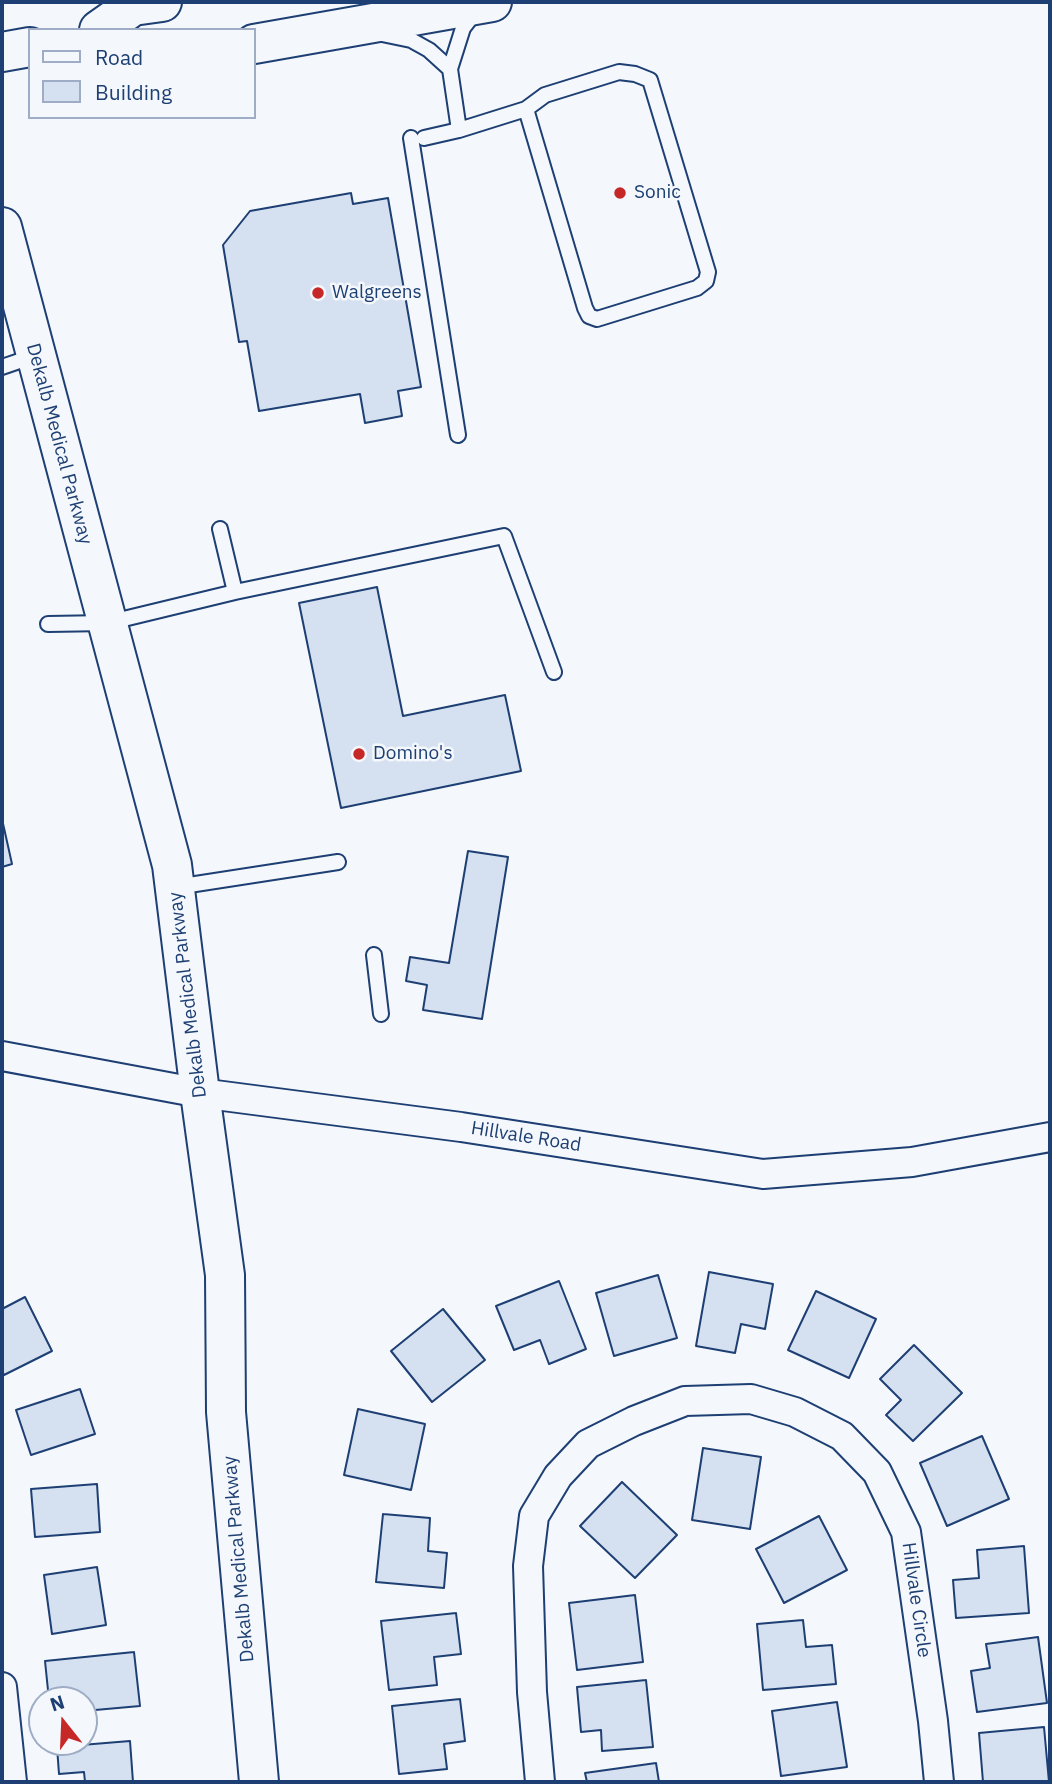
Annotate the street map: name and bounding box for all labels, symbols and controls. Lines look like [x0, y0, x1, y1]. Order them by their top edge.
legend [28, 28, 256, 119]
text: Road [95, 43, 143, 71]
text: Building [95, 78, 172, 106]
place label: Sonic [634, 182, 681, 204]
marker: Sonic [612, 185, 628, 201]
place label: Walgreens [332, 282, 422, 304]
marker: Walgreens [310, 285, 326, 301]
street label: Dekalb Medical Parkway [21, 341, 97, 547]
place label: Domino's [373, 743, 453, 765]
marker: Domino's [351, 746, 367, 762]
street label: Dekalb Medical Parkway [164, 891, 212, 1099]
street label: Hillvale Road [469, 1117, 583, 1157]
street label: Dekalb Medical Parkway [219, 1455, 259, 1663]
street label: Hillvale Circle [897, 1541, 935, 1659]
north arrow [28, 1686, 98, 1756]
text: N [47, 1689, 67, 1716]

